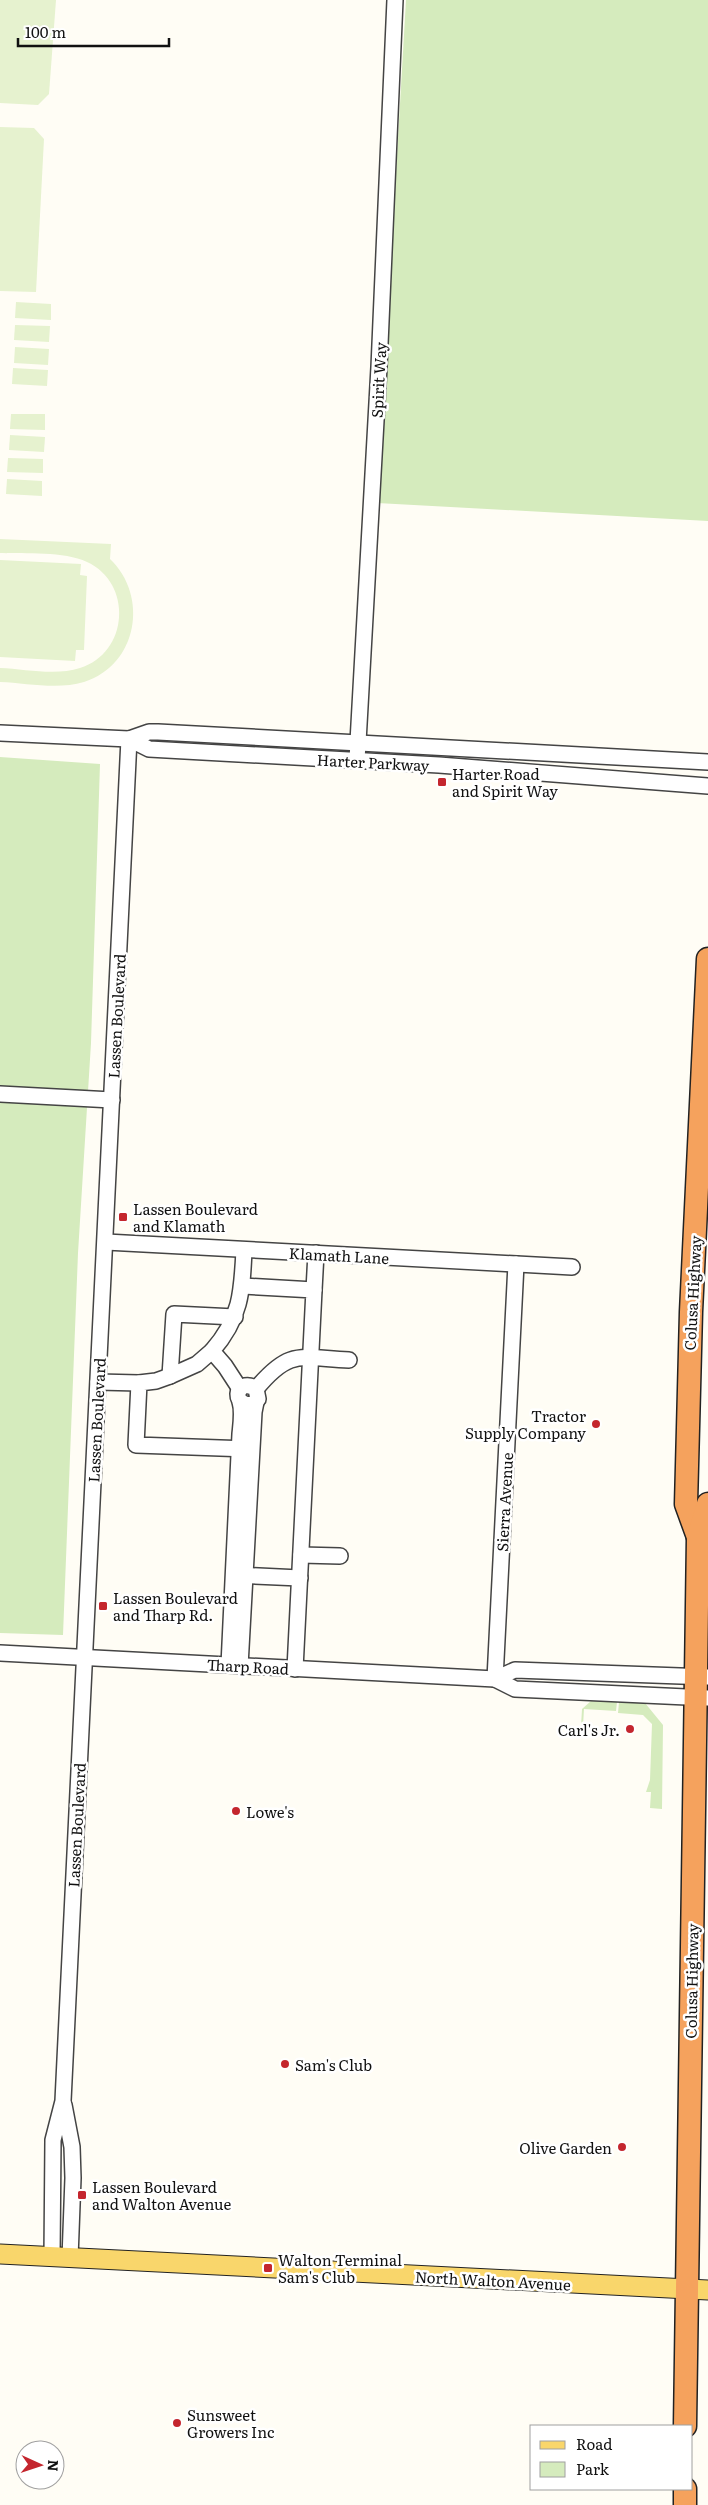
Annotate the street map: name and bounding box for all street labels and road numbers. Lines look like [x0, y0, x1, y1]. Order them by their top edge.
street label: Spirit Way [365, 341, 391, 419]
street label: Harter Parkway [316, 748, 430, 776]
street label: Lassen Boulevard [101, 953, 131, 1079]
street label: Colusa Highway [678, 1235, 707, 1351]
street label: Klamath Lane [288, 1241, 390, 1269]
street label: Lassen Boulevard [81, 1357, 111, 1483]
street label: Sierra Avenue [490, 1451, 518, 1552]
street label: Tharp Road [206, 1652, 290, 1680]
street label: Lassen Boulevard [61, 1762, 91, 1888]
street label: Colusa Highway [678, 1923, 704, 2039]
street label: North Walton Avenue [415, 2264, 572, 2296]

